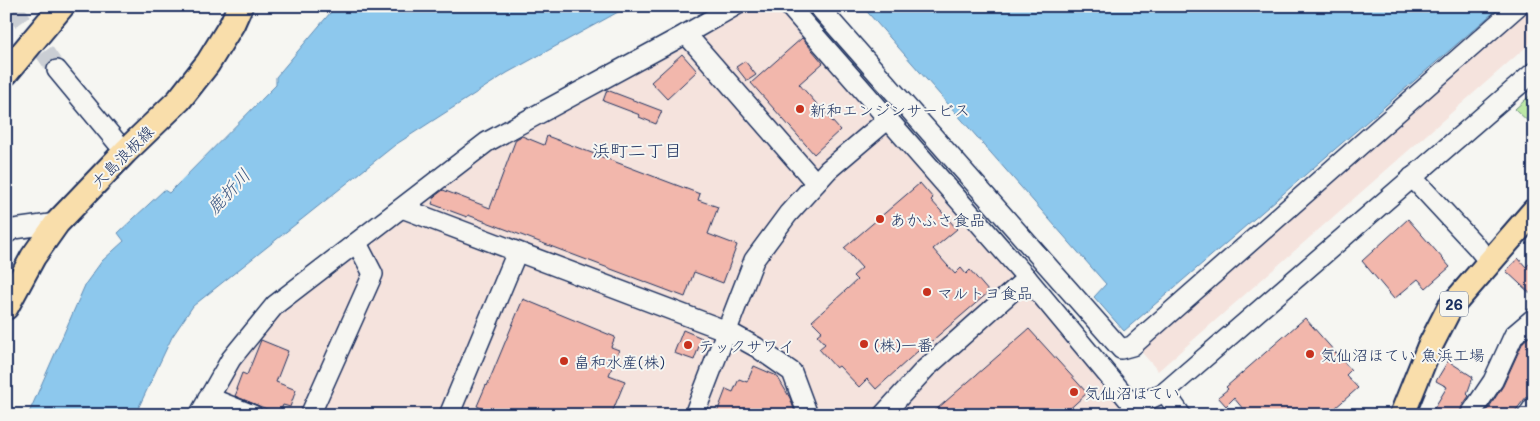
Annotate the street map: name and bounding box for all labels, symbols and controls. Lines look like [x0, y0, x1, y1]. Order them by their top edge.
place label: 新和エンジンサービス [810, 99, 970, 120]
marker: 新和エンジンサービス [794, 103, 806, 115]
street label: 大島浪板線 [86, 120, 158, 192]
district label: 浜町二丁目 [592, 138, 682, 162]
water label: 鹿折川 [201, 163, 255, 219]
place label: あかふさ食品 [890, 209, 985, 230]
marker: あかふさ食品 [874, 213, 886, 225]
place label: マルトヨ食品 [937, 282, 1033, 303]
marker: マルトヨ食品 [921, 286, 933, 298]
road number: 26 [1440, 292, 1468, 316]
place label: (株)一番 [874, 334, 933, 355]
place label: テックサワイ [698, 335, 794, 356]
marker: (株)一番 [858, 338, 870, 350]
marker: テックサワイ [682, 339, 694, 351]
place label: 気仙沼ほてい 魚浜工場 [1320, 344, 1485, 365]
marker: 気仙沼ほてい 魚浜工場 [1304, 348, 1316, 360]
place label: 畠和水産(株) [574, 351, 665, 372]
marker: 畠和水産(株) [558, 355, 570, 367]
place label: 気仙沼ほてい [1084, 382, 1180, 403]
marker: 気仙沼ほてい [1068, 386, 1080, 398]

